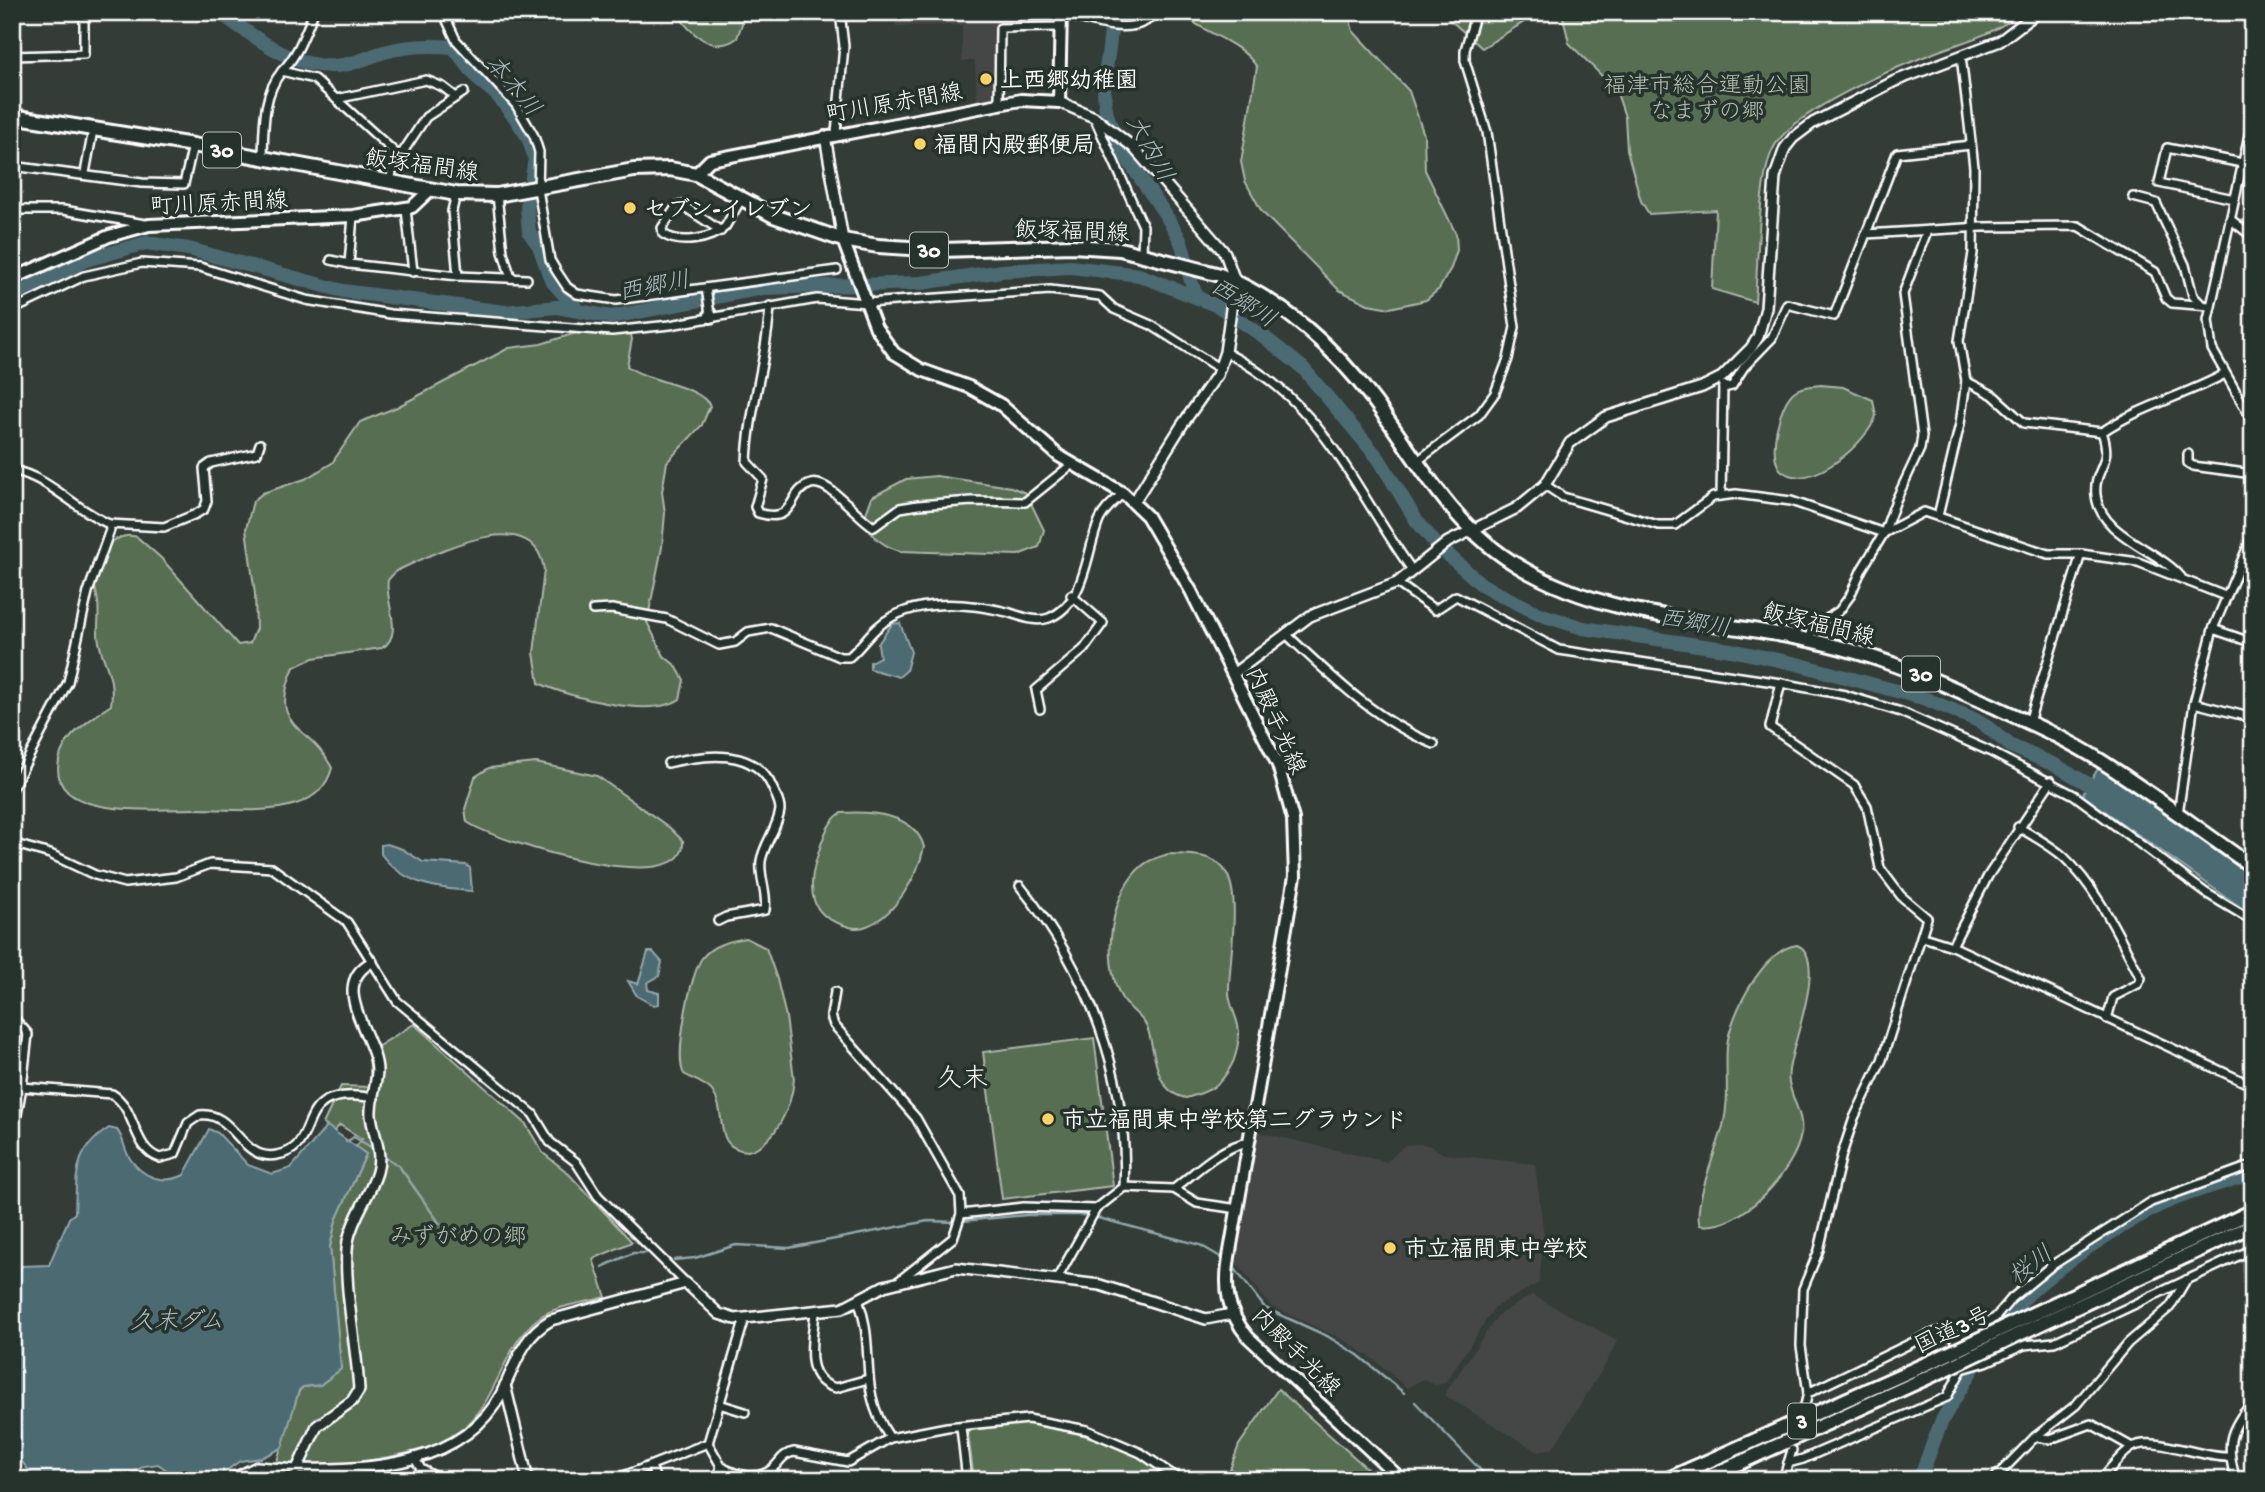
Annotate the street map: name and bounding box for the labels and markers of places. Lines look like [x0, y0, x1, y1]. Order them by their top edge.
place label: 上西郷幼稚園 [1000, 68, 1138, 96]
marker: 上西郷幼稚園 [978, 71, 994, 87]
place label: 福間内殿郵便局 [934, 133, 1095, 161]
marker: 福間内殿郵便局 [912, 136, 928, 152]
place label: セブン-イレブン [644, 197, 812, 225]
marker: セブン-イレブン [622, 200, 638, 216]
place label: 市立福間東中学校第二グラウンド [1062, 1108, 1407, 1136]
marker: 市立福間東中学校第二グラウンド [1040, 1111, 1056, 1127]
place label: 市立福間東中学校 [1404, 1237, 1588, 1265]
marker: 市立福間東中学校 [1382, 1240, 1398, 1256]

